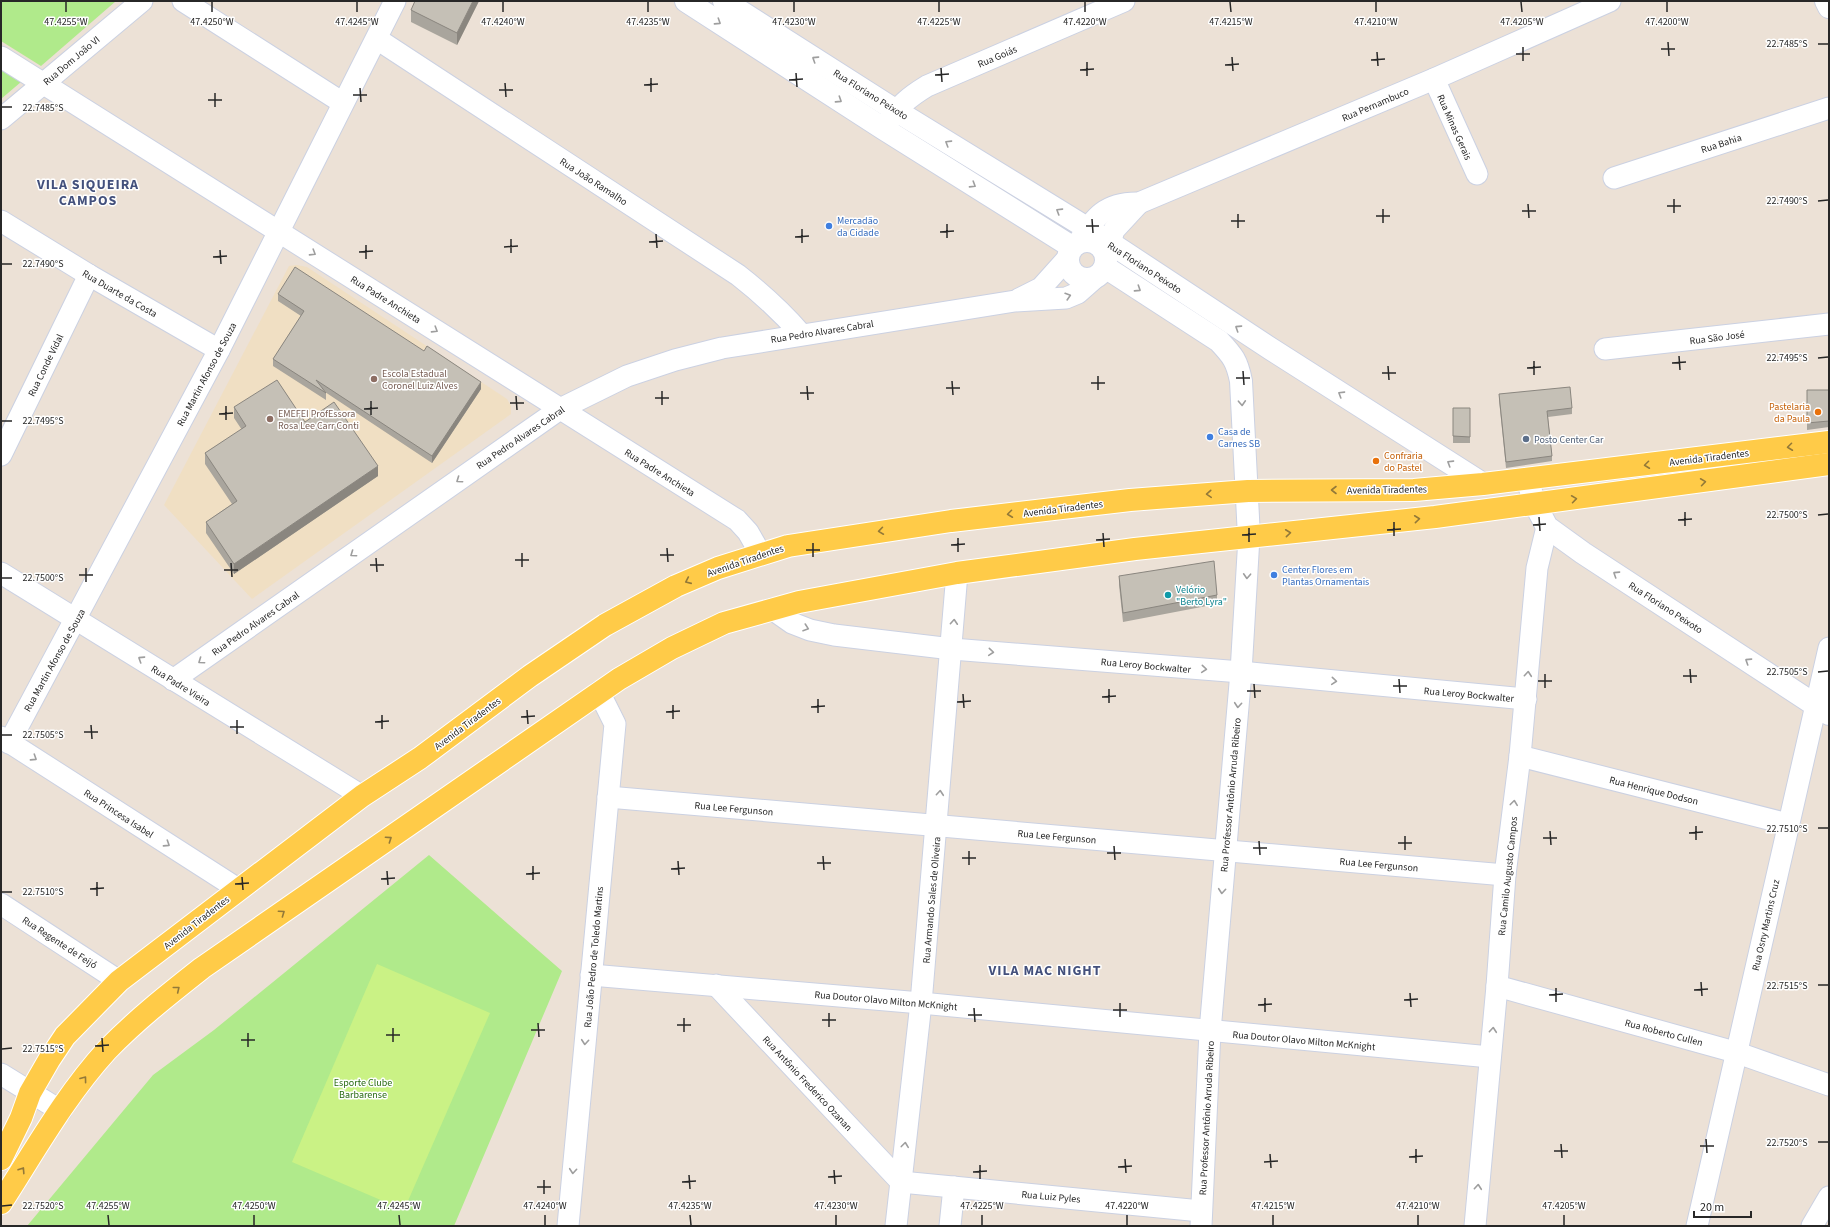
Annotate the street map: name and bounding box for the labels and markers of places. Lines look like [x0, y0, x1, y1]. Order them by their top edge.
place label: Mercadão da Cidade [837, 214, 879, 240]
marker: Mercadão da Cidade [824, 221, 834, 231]
place label: Escola Estadual Coronel Luiz Alves [382, 367, 458, 393]
marker: Escola Estadual Coronel Luiz Alves [369, 374, 379, 384]
place label: Pastelaria da Paula [1769, 400, 1810, 426]
place label: EMEFEI ProfEssora Rosa Lee Carr Conti [278, 407, 359, 433]
marker: Pastelaria da Paula [1813, 407, 1823, 417]
marker: EMEFEI ProfEssora Rosa Lee Carr Conti [265, 414, 275, 424]
place label: Casa de Carnes SB [1218, 425, 1260, 451]
marker: Casa de Carnes SB [1205, 432, 1215, 442]
place label: Posto Center Car [1534, 433, 1604, 447]
marker: Posto Center Car [1521, 434, 1531, 444]
place label: Confraria do Pastel [1384, 449, 1423, 475]
marker: Confraria do Pastel [1371, 456, 1381, 466]
place label: Center Flores em Plantas Ornamentais [1282, 563, 1369, 589]
marker: Center Flores em Plantas Ornamentais [1269, 570, 1279, 580]
place label: Velório "Berto Lyra" [1176, 583, 1227, 609]
marker: Velório "Berto Lyra" [1163, 590, 1173, 600]

